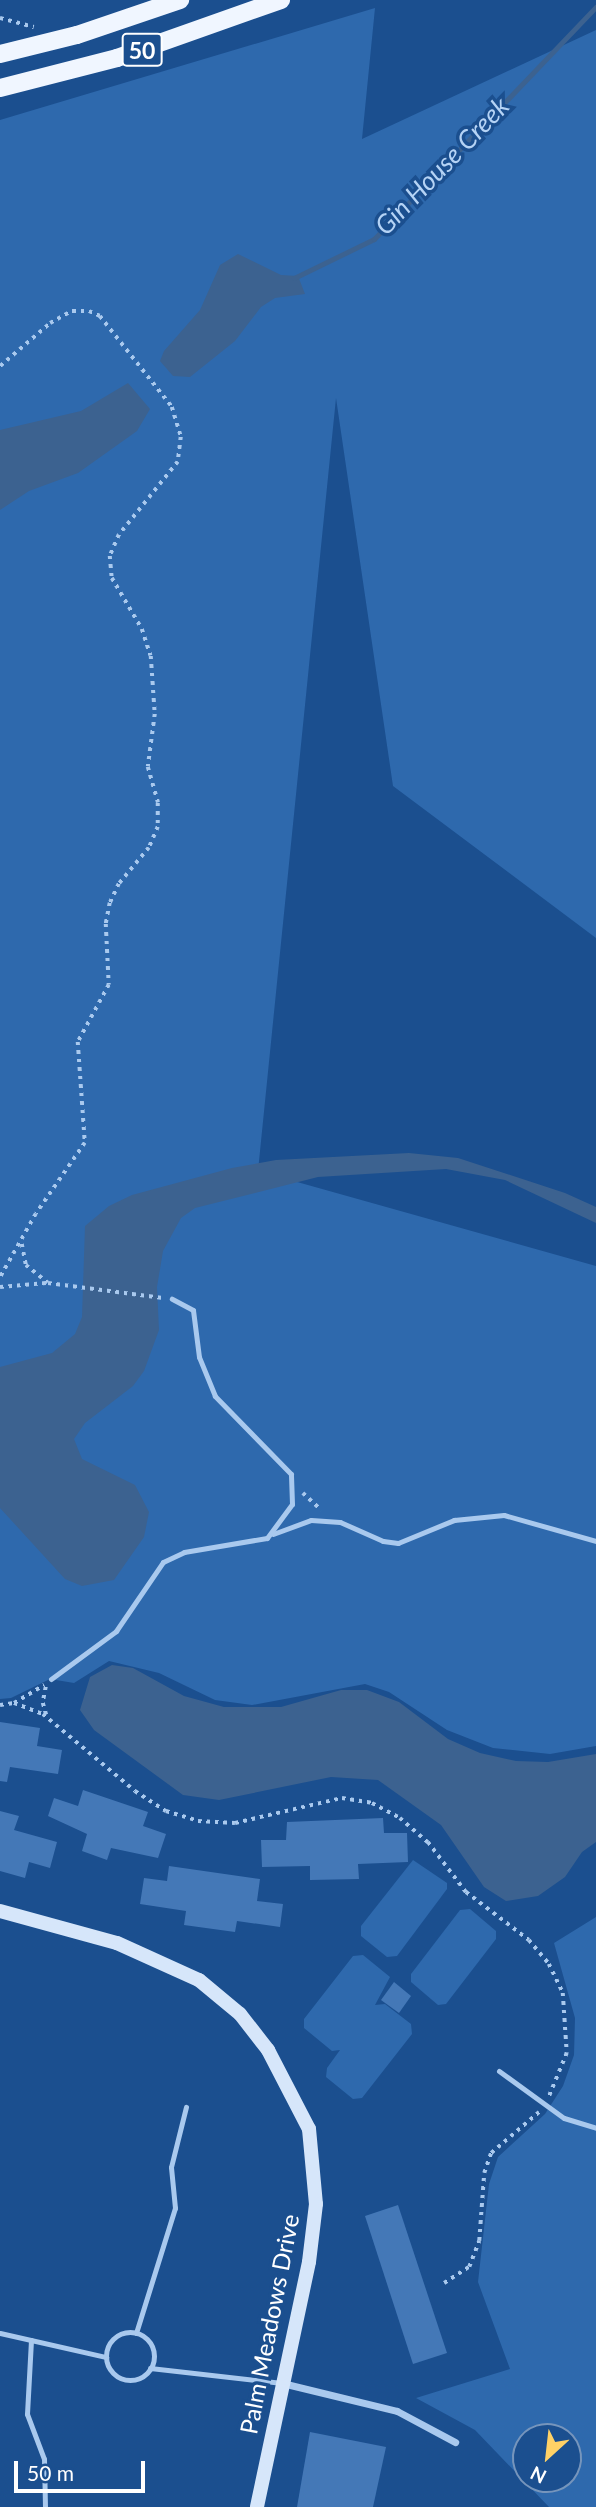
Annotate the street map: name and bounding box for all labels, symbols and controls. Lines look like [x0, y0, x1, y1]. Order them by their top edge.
road number: 50 [121, 31, 163, 70]
water label: Gin House Creek [368, 91, 516, 241]
street label: Palm Meadows Drive [234, 2212, 304, 2436]
north arrow [512, 2423, 582, 2493]
scale bar [18, 2448, 149, 2492]
text: 50 m [27, 2460, 74, 2485]
text: N [526, 2462, 550, 2489]

